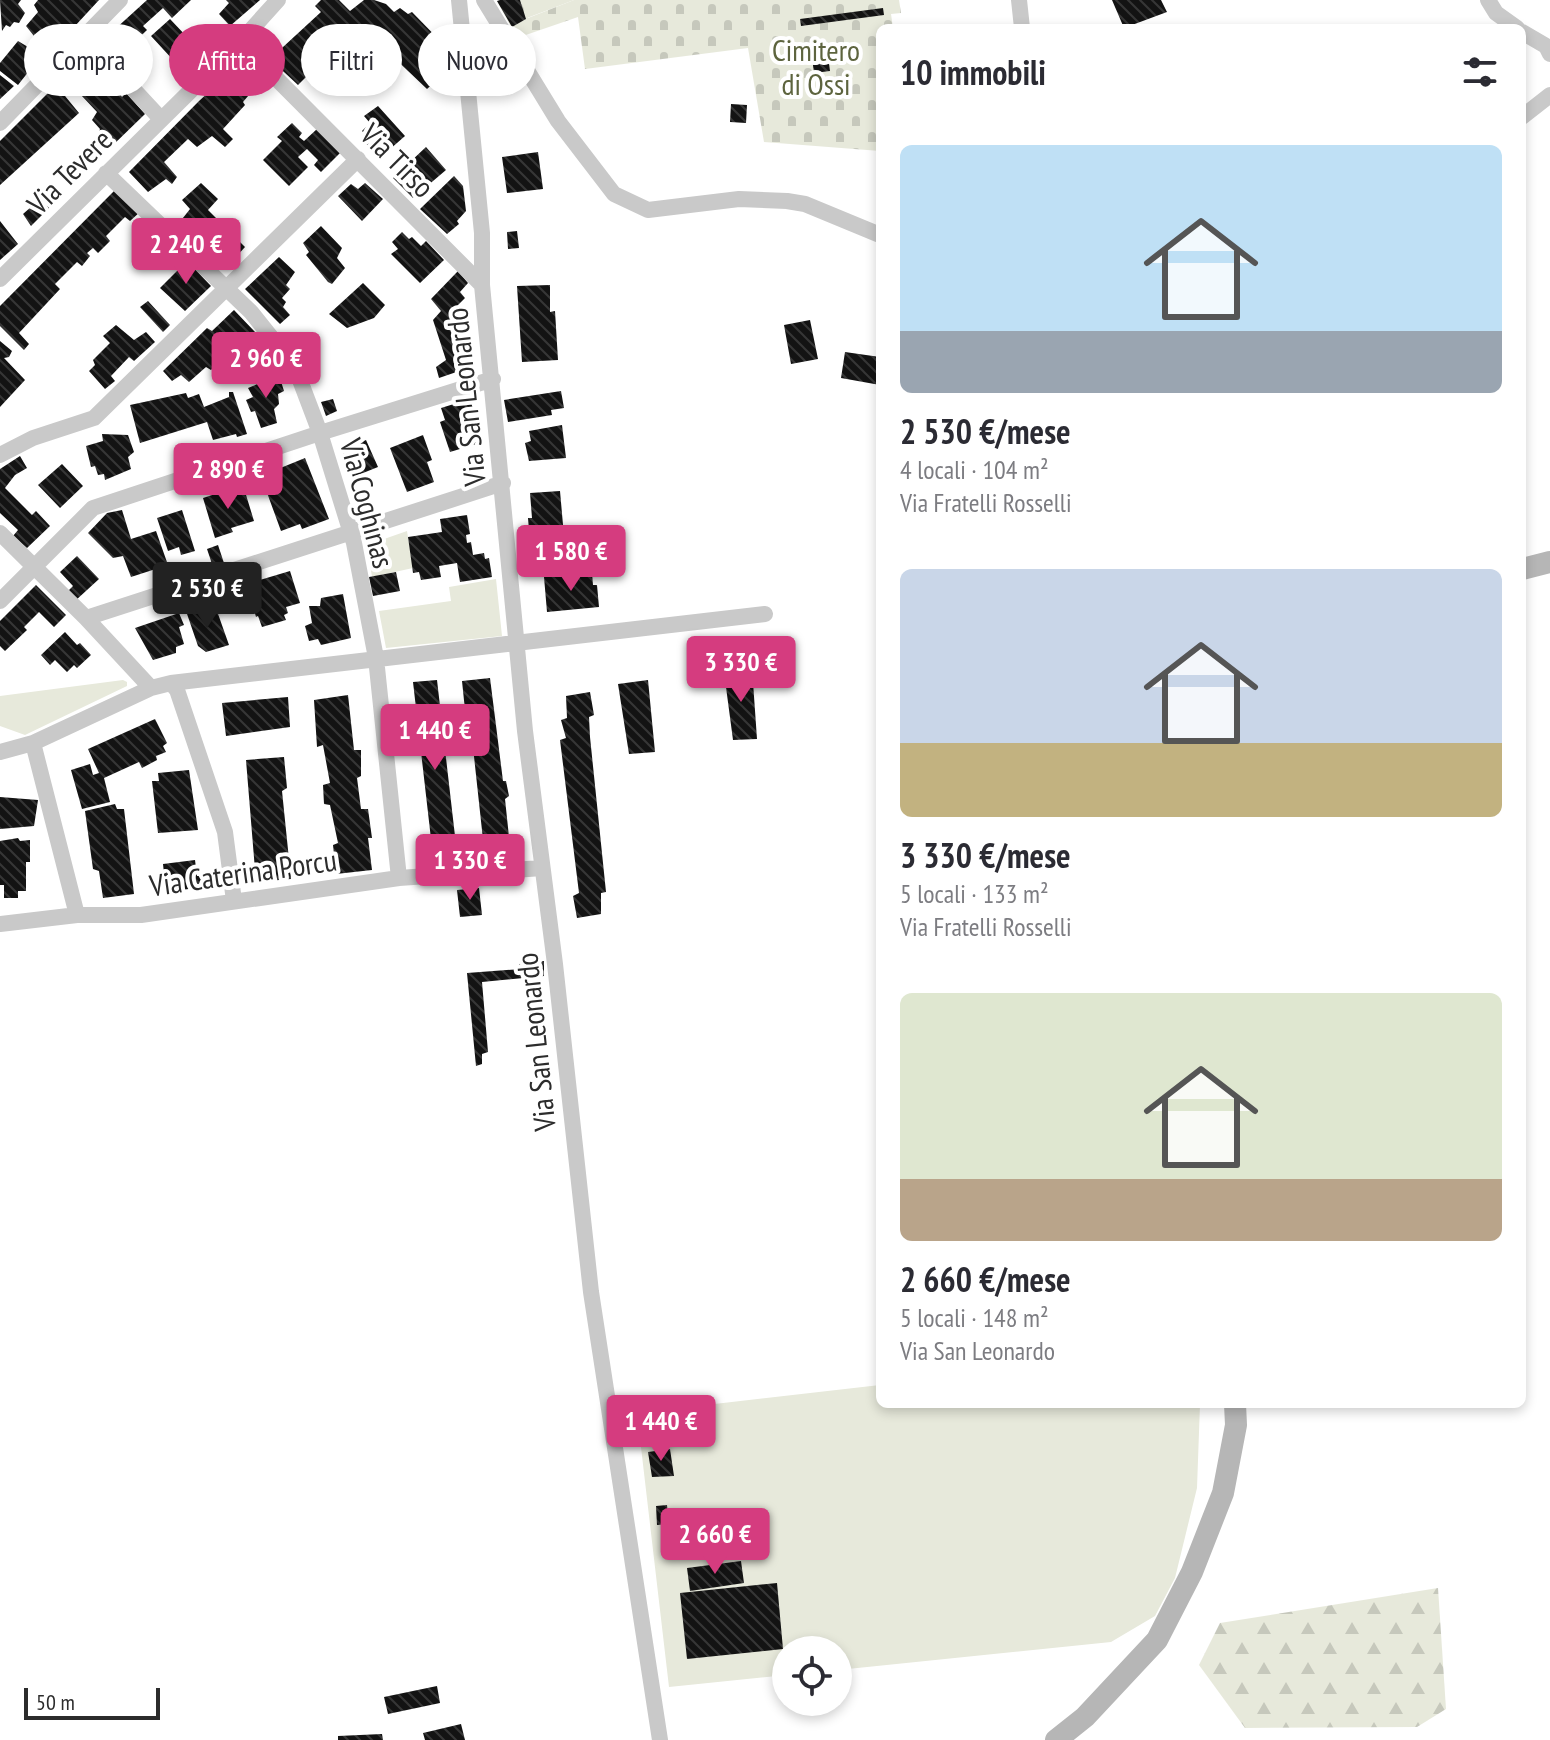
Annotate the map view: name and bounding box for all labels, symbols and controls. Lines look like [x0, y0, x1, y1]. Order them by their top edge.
chip: Compra [24, 24, 153, 96]
chip: Affitta [169, 24, 285, 96]
chip: Filtri [301, 24, 402, 96]
chip: Nuovo [418, 24, 536, 96]
park label: Cimitero di Ossi [772, 30, 860, 103]
text: 10 immobili [900, 50, 1046, 94]
icon: filters [1458, 50, 1502, 94]
street label: Via Tirso [352, 114, 443, 205]
street label: Via Tevere [17, 120, 120, 223]
icon: home [1129, 197, 1273, 341]
pin: 2 240 € [112, 218, 260, 286]
text: 2 240 € [150, 227, 222, 260]
street label: Via San Leonardo [436, 306, 494, 489]
pin: 2 960 € [192, 332, 340, 400]
text: 2 960 € [230, 341, 302, 374]
text: 2 530 €/mese [900, 409, 1071, 453]
street label: Via Coghinas [332, 433, 404, 572]
pin: 2 890 € [154, 443, 302, 511]
text: 2 890 € [192, 452, 264, 485]
text: 4 locali · 104 m² [900, 453, 1049, 486]
text: Via Fratelli Rosselli [900, 486, 1072, 519]
pin: 1 580 € [497, 525, 645, 593]
text: 1 580 € [535, 534, 607, 567]
pin: 2 530 € [133, 562, 281, 630]
text: 2 530 € [171, 571, 243, 604]
icon: home [1129, 621, 1273, 765]
pin: 3 330 € [667, 636, 815, 704]
text: 3 330 € [705, 645, 777, 678]
pin: 1 440 € [361, 704, 509, 772]
text: 1 440 € [399, 713, 471, 746]
text: 3 330 €/mese [900, 833, 1071, 877]
pin: 1 330 € [396, 834, 544, 902]
street label: Via Caterina Porcu [146, 840, 339, 905]
text: 1 330 € [434, 843, 506, 876]
text: 5 locali · 133 m² [900, 877, 1049, 910]
text: Via Fratelli Rosselli [900, 910, 1072, 943]
street label: Via San Leonardo [506, 951, 564, 1134]
icon: home [1129, 1045, 1273, 1189]
text: 2 660 €/mese [900, 1257, 1071, 1301]
text: 5 locali · 148 m² [900, 1301, 1049, 1334]
text: Via San Leonardo [900, 1334, 1055, 1367]
pin: 1 440 € [587, 1395, 735, 1463]
text: 1 440 € [625, 1404, 697, 1437]
pin: 2 660 € [641, 1508, 789, 1576]
text: 2 660 € [679, 1517, 751, 1550]
map controls [772, 1636, 852, 1716]
button: locate [772, 1636, 852, 1716]
scale bar [24, 1684, 160, 1720]
text: 50 m [36, 1688, 75, 1716]

